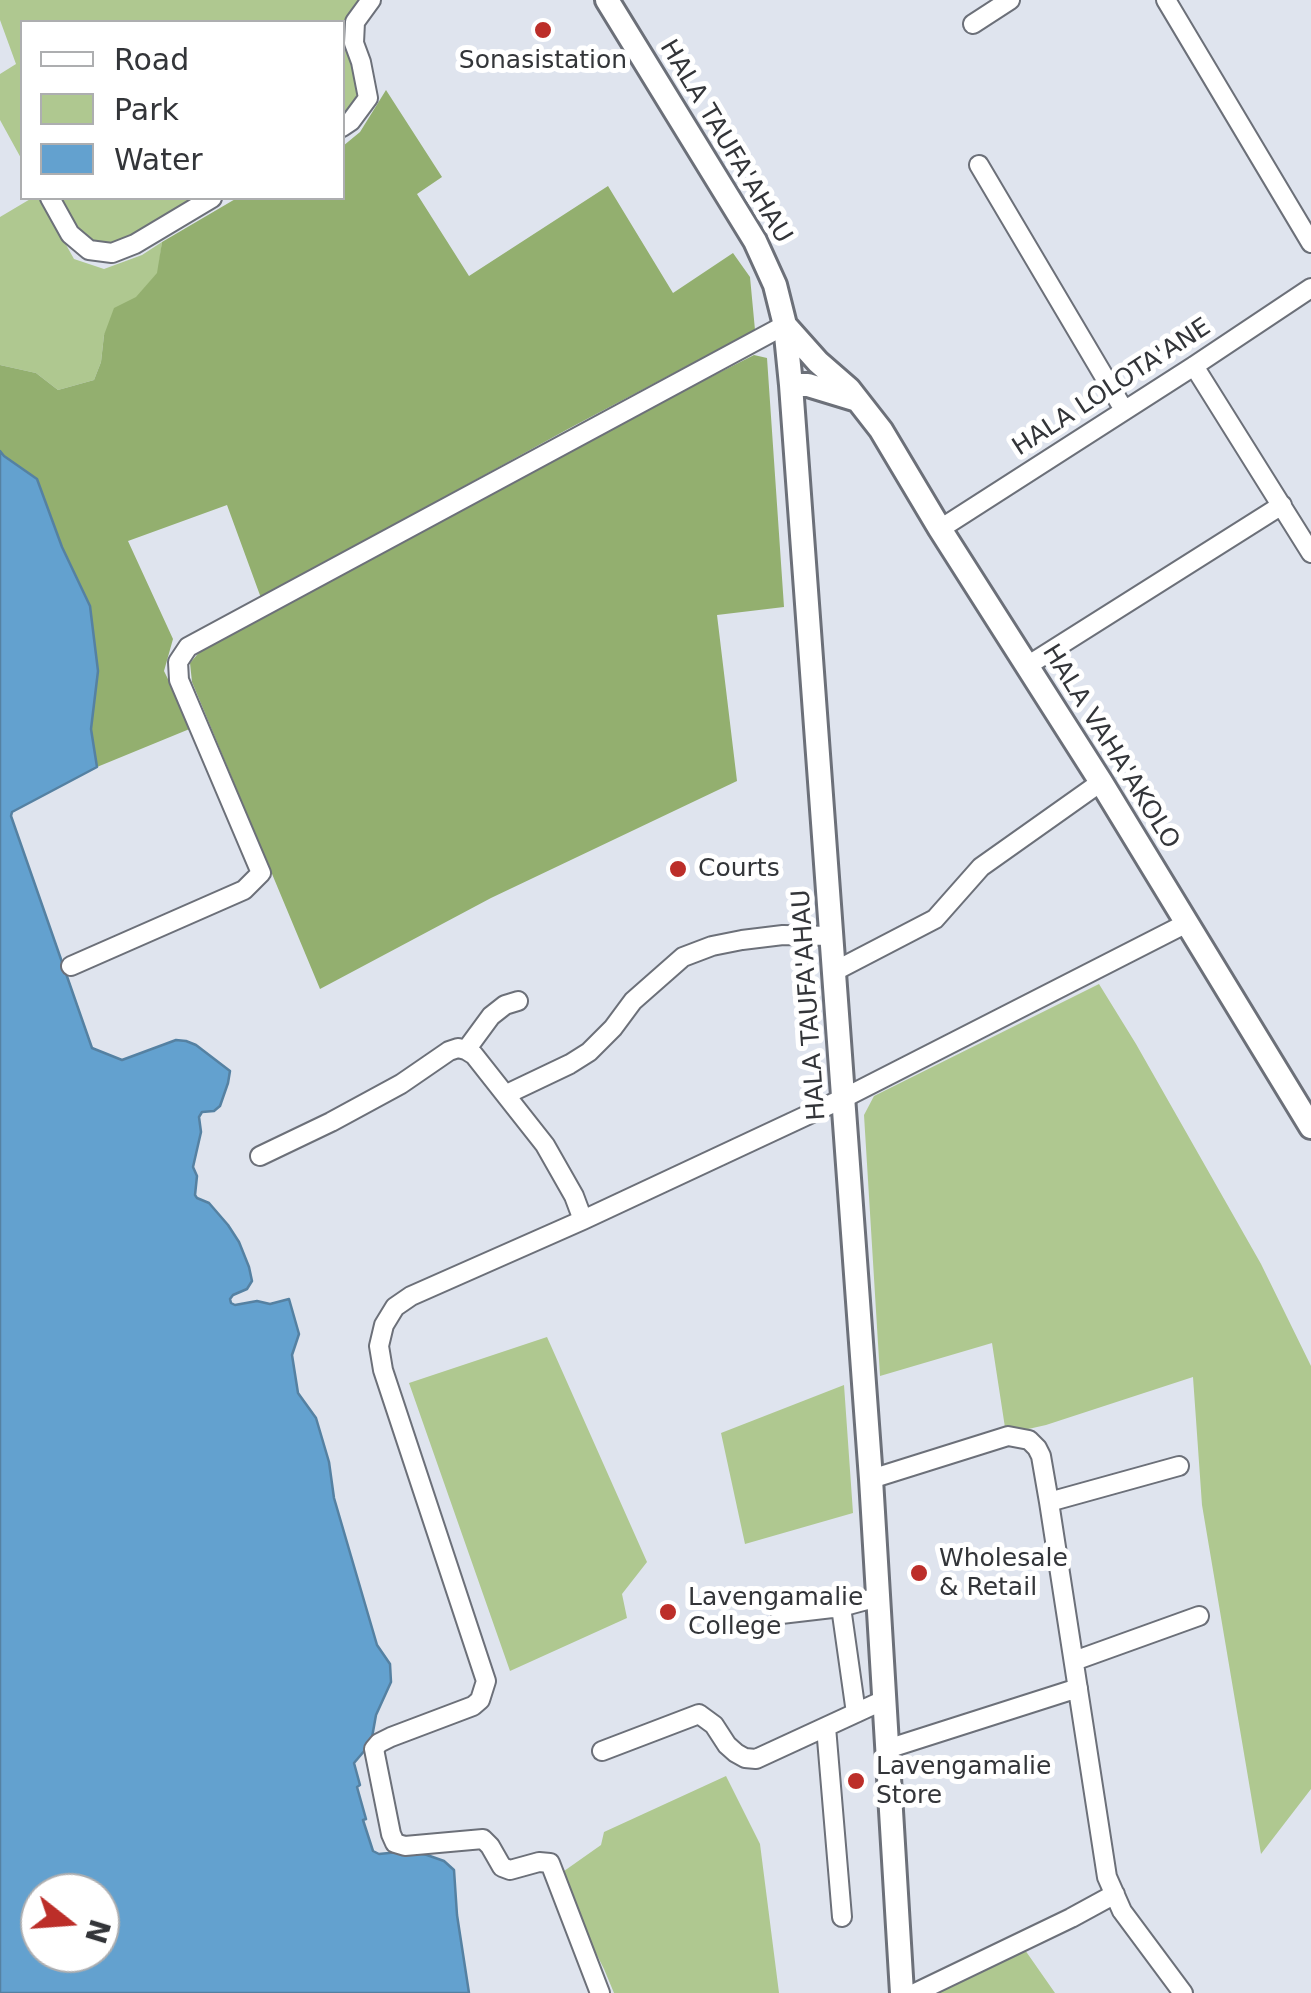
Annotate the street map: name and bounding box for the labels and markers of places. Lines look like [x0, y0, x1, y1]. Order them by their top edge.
marker: Sonasistation [532, 19, 554, 41]
place label: Sonasistation [459, 46, 627, 76]
place label: Courts [698, 854, 780, 884]
marker: Courts [667, 858, 689, 880]
place label: Wholesale & Retail [939, 1544, 1068, 1603]
marker: Wholesale & Retail [908, 1562, 930, 1584]
place label: Lavengamalie College [688, 1583, 863, 1642]
marker: Lavengamalie College [657, 1601, 679, 1623]
place label: Lavengamalie Store [876, 1752, 1051, 1811]
marker: Lavengamalie Store [845, 1770, 867, 1792]

